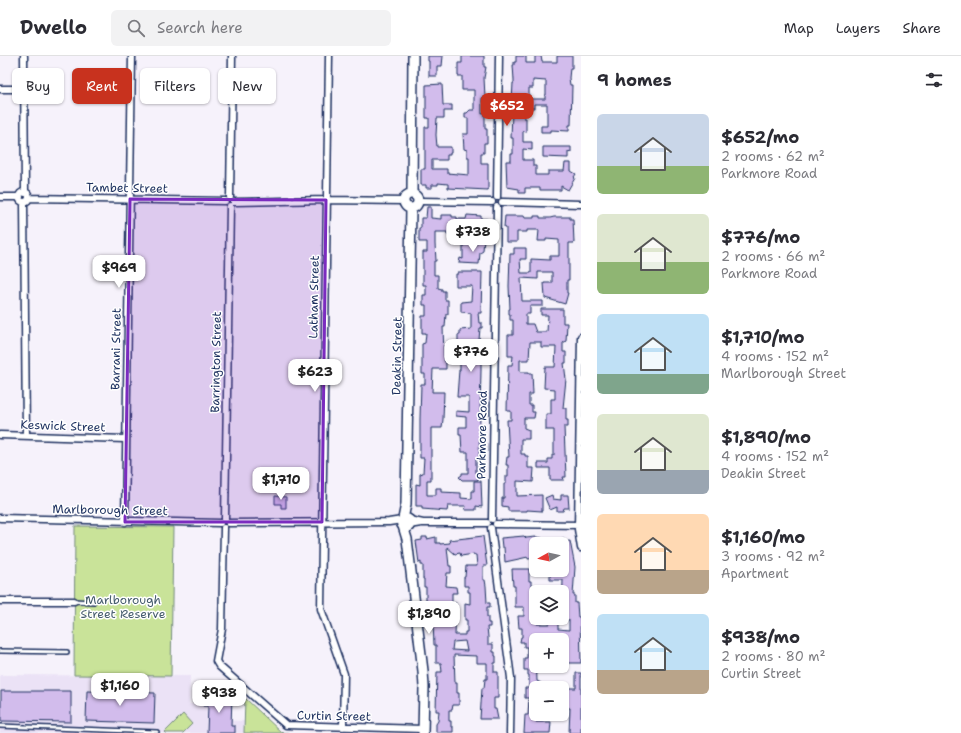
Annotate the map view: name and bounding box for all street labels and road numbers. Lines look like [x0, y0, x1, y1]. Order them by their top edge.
street label: Tambet Street [86, 179, 168, 197]
street label: Latham Street [305, 255, 323, 339]
street label: Barrani Street [107, 308, 125, 390]
street label: Barrington Street [207, 311, 225, 413]
street label: Deakin Street [388, 317, 406, 395]
street label: Parkmore Road [473, 390, 491, 480]
street label: Keswick Street [20, 417, 106, 435]
street label: Marlborough Street [52, 501, 168, 519]
street label: Curtin Street [297, 707, 371, 725]

